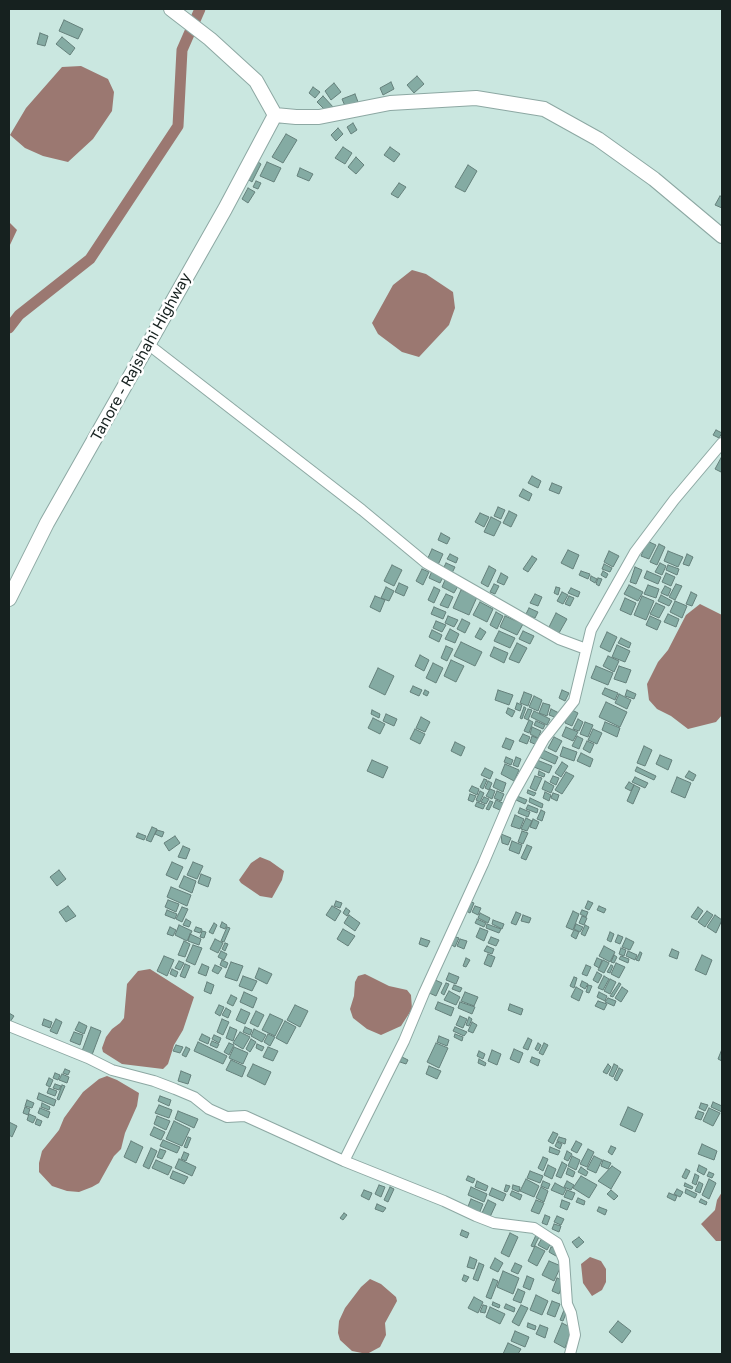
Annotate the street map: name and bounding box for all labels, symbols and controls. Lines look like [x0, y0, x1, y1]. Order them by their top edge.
street label: Tanore - Rajshahi Highway [87, 270, 195, 444]

